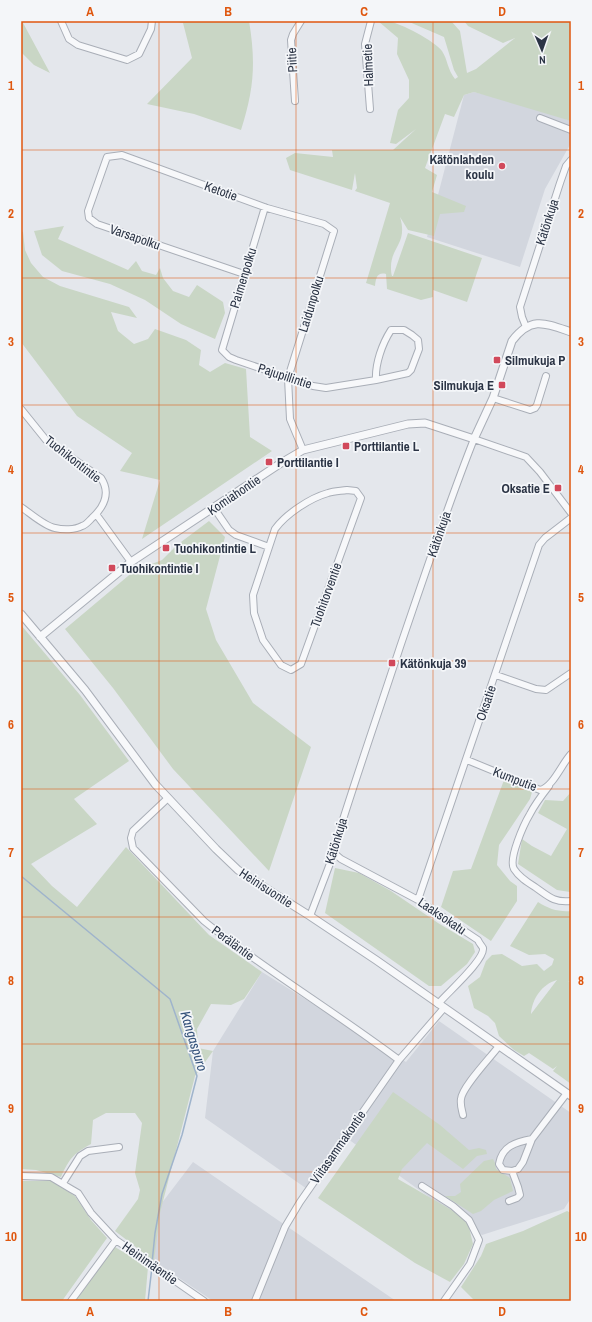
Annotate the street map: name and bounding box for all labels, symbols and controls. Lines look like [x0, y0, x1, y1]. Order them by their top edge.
text: A [86, 3, 94, 20]
text: B [224, 3, 232, 20]
text: C [360, 3, 368, 20]
text: D [498, 3, 506, 20]
north arrow [522, 30, 562, 70]
street label: Halmetie [359, 43, 377, 87]
street label: Piitie [283, 47, 301, 73]
text: N [539, 53, 546, 67]
text: 1 [8, 77, 14, 94]
text: 1 [578, 77, 584, 94]
place label: Kätönlahden koulu [429, 151, 494, 183]
marker: Kätönlahden koulu [497, 161, 507, 171]
street label: Ketotie [202, 177, 240, 205]
street label: Kätönkuja [532, 197, 562, 247]
text: 2 [8, 205, 14, 222]
text: 2 [578, 205, 584, 222]
street label: Varsapolku [107, 220, 163, 254]
street label: Paimenpolku [226, 246, 260, 310]
street label: Laidunpolku [294, 274, 328, 334]
text: 3 [8, 333, 14, 350]
text: 3 [578, 333, 584, 350]
place label: Silmukuja P [505, 352, 565, 369]
marker: Silmukuja P [492, 355, 502, 365]
street label: Pajupillintie [256, 359, 314, 393]
place label: Silmukuja E [434, 377, 494, 394]
marker: Silmukuja E [497, 380, 507, 390]
street label: Tuohikontintie [41, 432, 105, 486]
place label: Porttilantie L [354, 438, 420, 455]
marker: Porttilantie L [341, 441, 351, 451]
place label: Porttilantie I [277, 454, 339, 471]
marker: Porttilantie I [264, 457, 274, 467]
text: 4 [8, 461, 14, 478]
text: 4 [578, 461, 584, 478]
street label: Komiahontie [204, 471, 264, 519]
place label: Oksatie E [501, 480, 550, 497]
marker: Oksatie E [553, 483, 563, 493]
street label: Kätönkuja [423, 509, 455, 559]
place label: Tuohikontintie L [174, 540, 257, 557]
marker: Tuohikontintie L [161, 543, 171, 553]
place label: Tuohikontintie I [120, 560, 199, 577]
street label: Tuohitorventie [306, 560, 346, 630]
marker: Tuohikontintie I [107, 563, 117, 573]
text: 5 [8, 589, 14, 606]
text: 5 [578, 589, 584, 606]
place label: Kätönkuja 39 [400, 655, 466, 672]
marker: Kätönkuja 39 [387, 658, 397, 668]
street label: Oksatie [472, 683, 500, 723]
text: 6 [8, 716, 14, 733]
text: 6 [578, 716, 584, 733]
street label: Kumputie [491, 763, 539, 795]
street label: Kätönkuja [321, 816, 351, 866]
text: 7 [8, 844, 14, 861]
text: 7 [578, 844, 584, 861]
street label: Heinisuontie [236, 864, 296, 912]
street label: Laaksokatu [415, 894, 469, 938]
street label: Peräläntie [208, 922, 258, 964]
text: 8 [8, 972, 14, 989]
text: 8 [578, 972, 584, 989]
water label: Kangaspuro [176, 1009, 212, 1073]
text: 9 [8, 1100, 14, 1117]
text: 9 [578, 1100, 584, 1117]
street label: Viitasammakontie [306, 1107, 370, 1187]
text: 10 [5, 1228, 17, 1245]
text: 10 [575, 1228, 587, 1245]
street label: Heinimäentie [119, 1238, 181, 1288]
text: A [86, 1303, 94, 1320]
text: B [224, 1303, 232, 1320]
text: C [360, 1303, 368, 1320]
text: D [498, 1303, 506, 1320]

